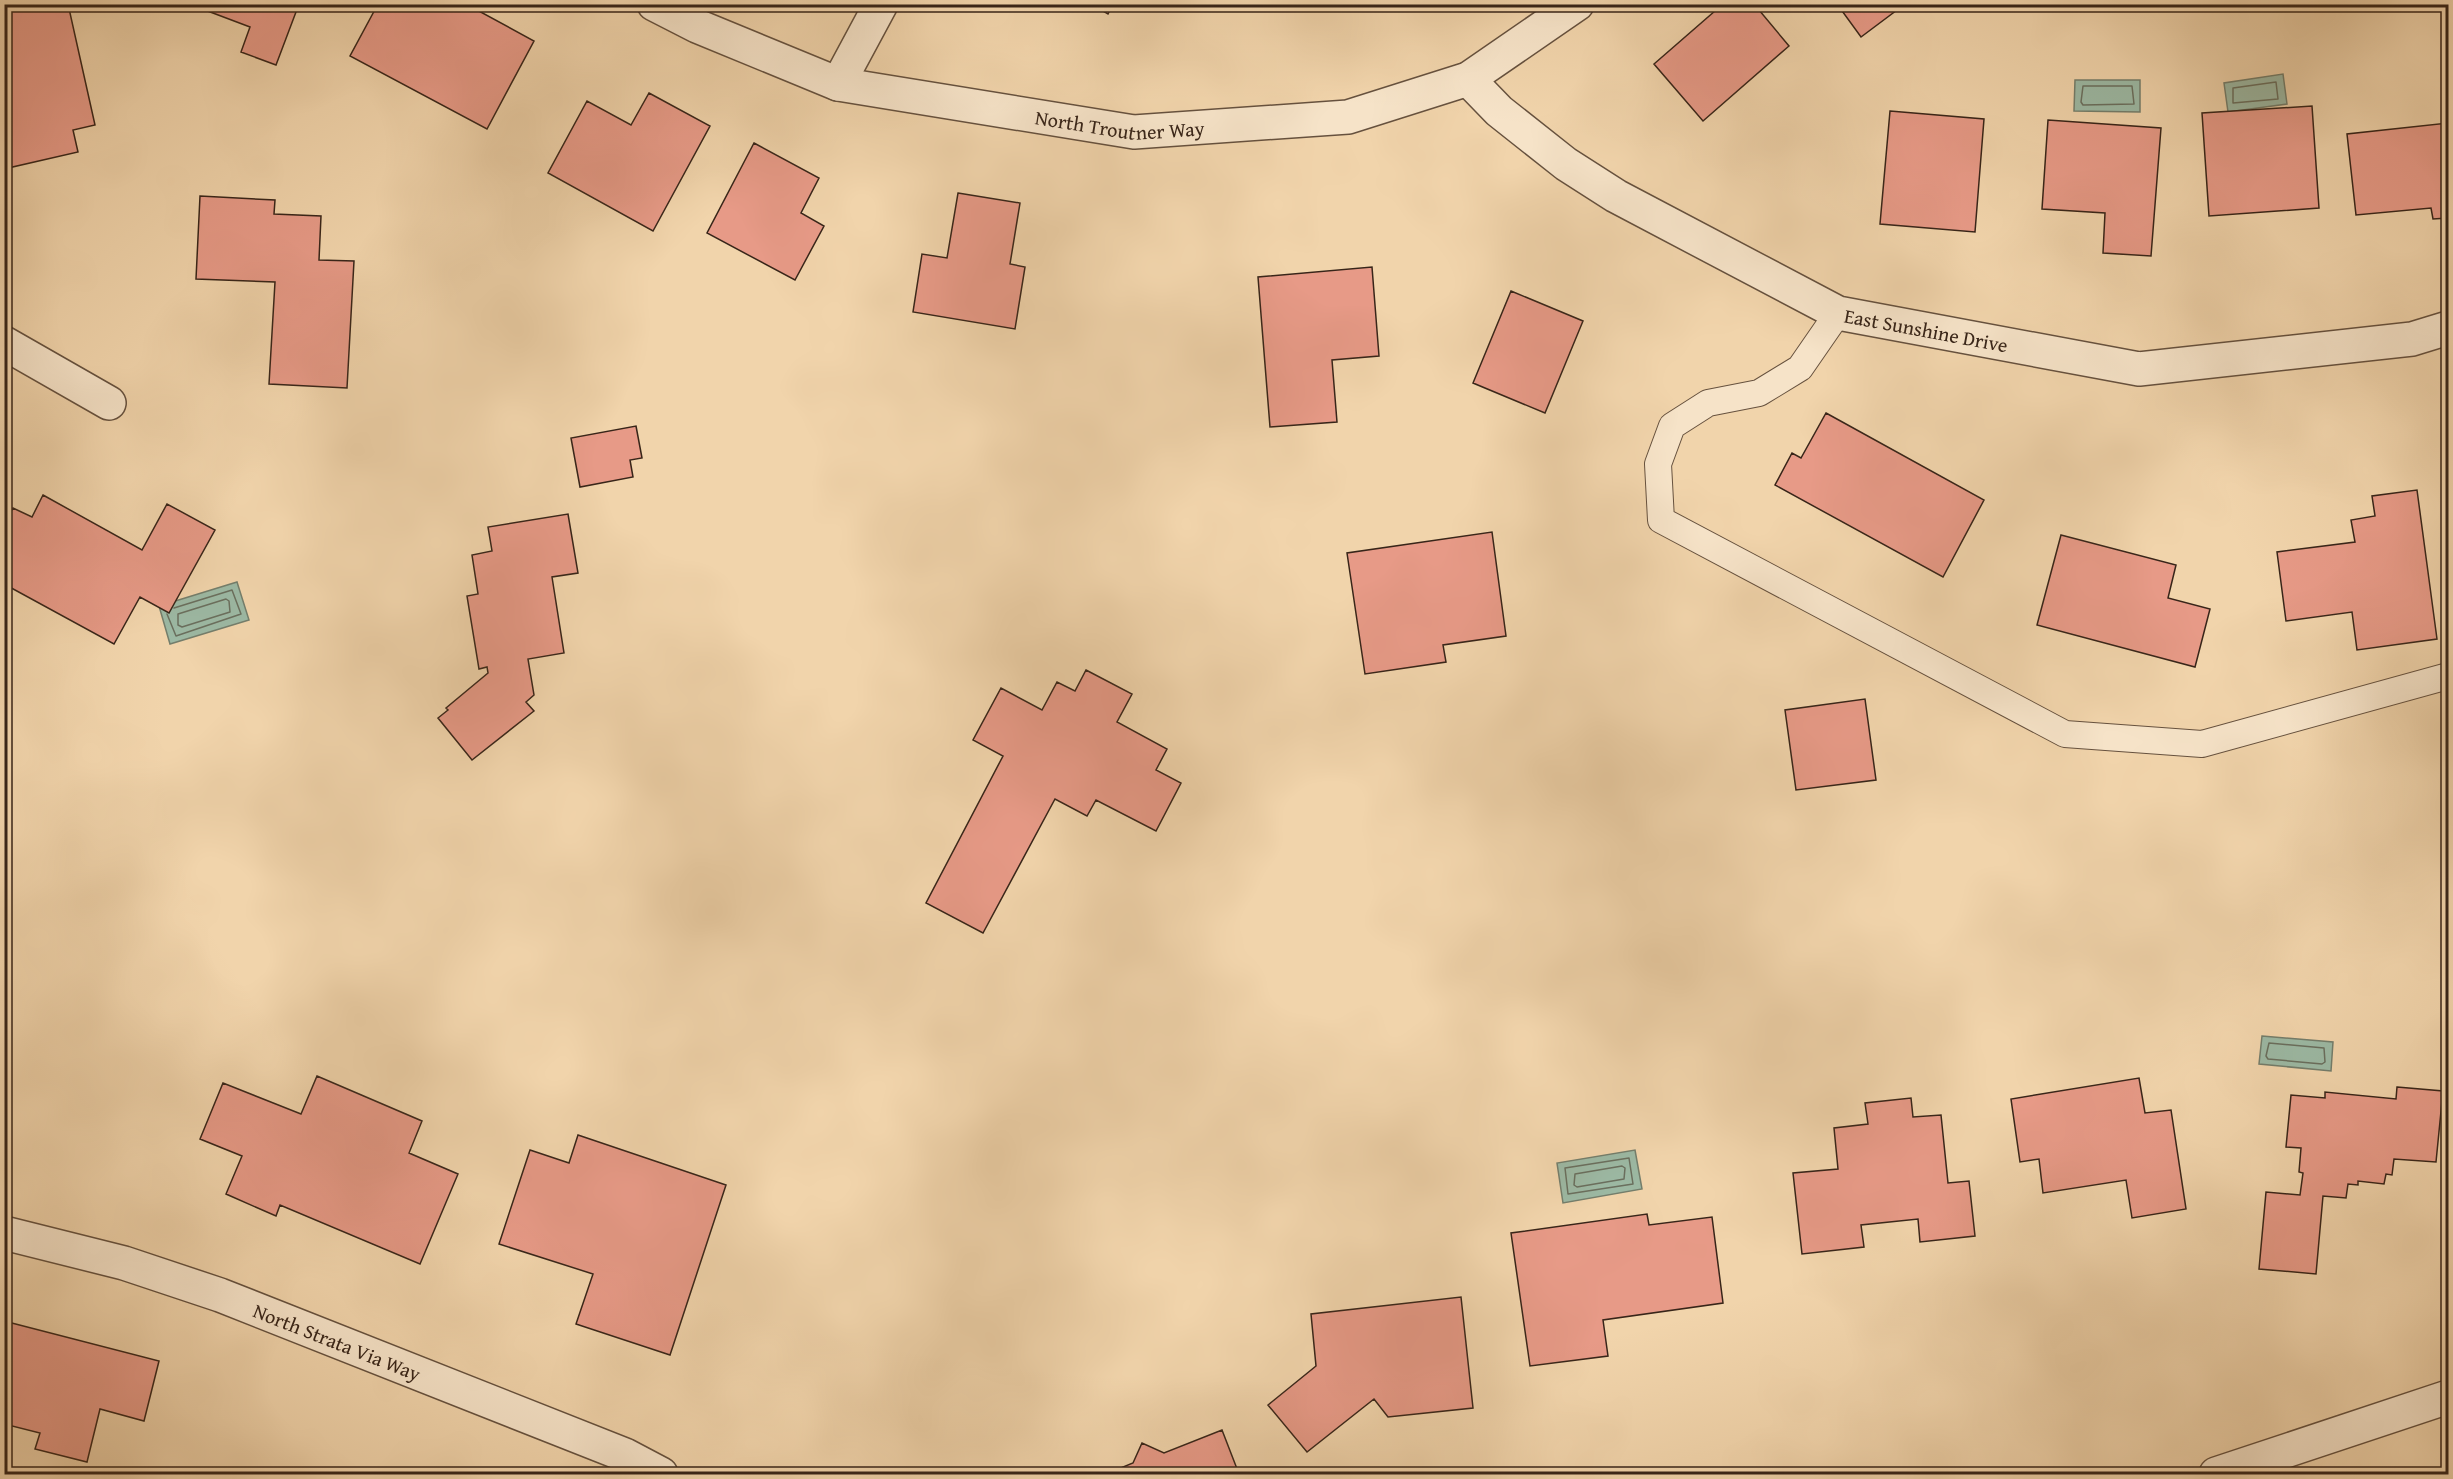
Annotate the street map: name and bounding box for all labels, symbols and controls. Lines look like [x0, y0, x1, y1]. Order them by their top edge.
street label: North Troutner Way [1033, 102, 1205, 147]
street label: East Sunshine Drive [1842, 300, 2010, 359]
street label: North Strata Via Way [249, 1295, 425, 1387]

